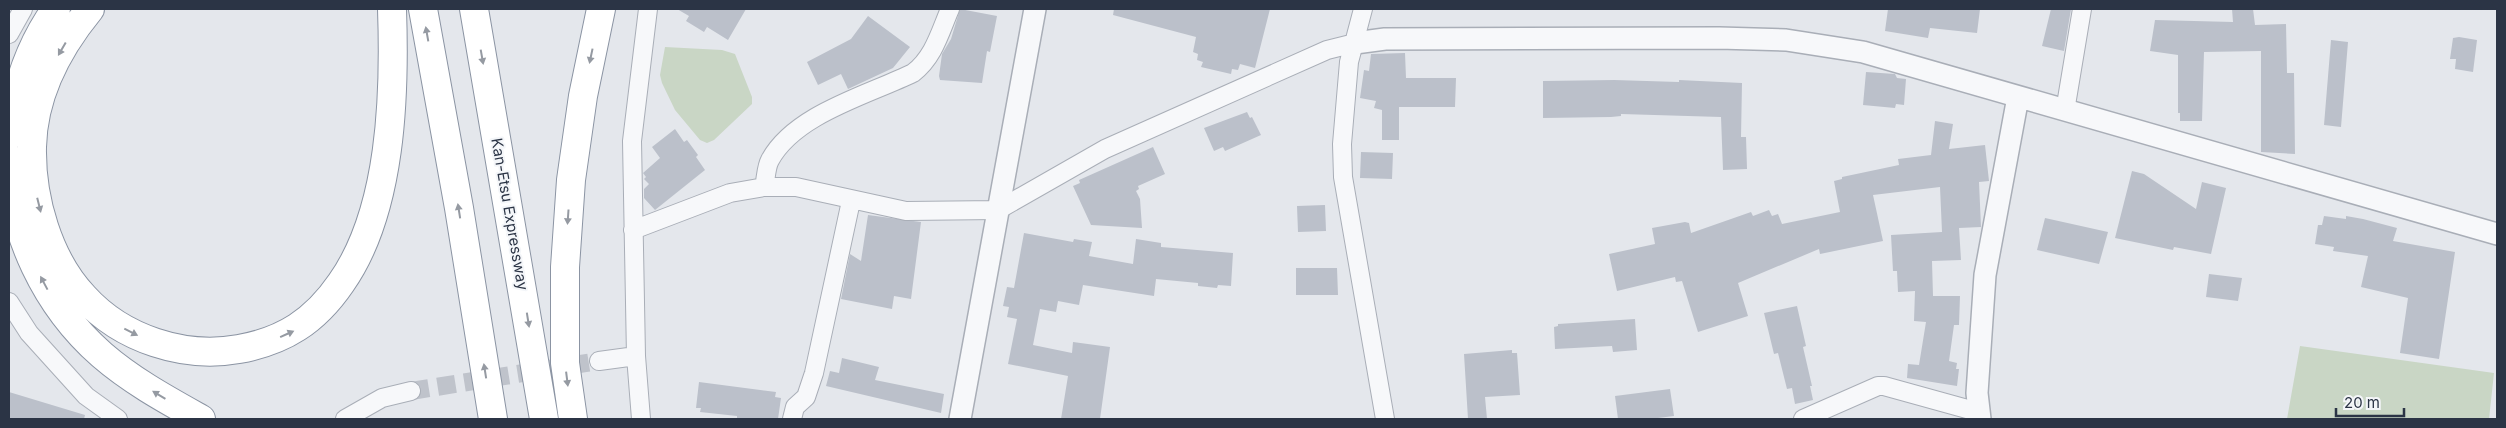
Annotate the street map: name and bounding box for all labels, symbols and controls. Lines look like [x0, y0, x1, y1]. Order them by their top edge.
one-way arrow [423, 25, 431, 41]
one-way arrow [57, 42, 66, 55]
one-way arrow [479, 49, 487, 65]
one-way arrow [586, 49, 594, 65]
street label: Kan-Etsu Expressway [487, 136, 533, 292]
one-way arrow [35, 197, 43, 212]
one-way arrow [455, 202, 463, 218]
one-way arrow [564, 209, 572, 225]
one-way arrow [40, 275, 48, 290]
one-way arrow [524, 313, 532, 329]
one-way arrow [124, 328, 138, 336]
one-way arrow [280, 329, 294, 337]
one-way arrow [481, 363, 489, 379]
one-way arrow [564, 372, 572, 388]
scale bar [2336, 386, 2404, 418]
one-way arrow [152, 390, 165, 399]
text: 20 m [2344, 393, 2380, 412]

